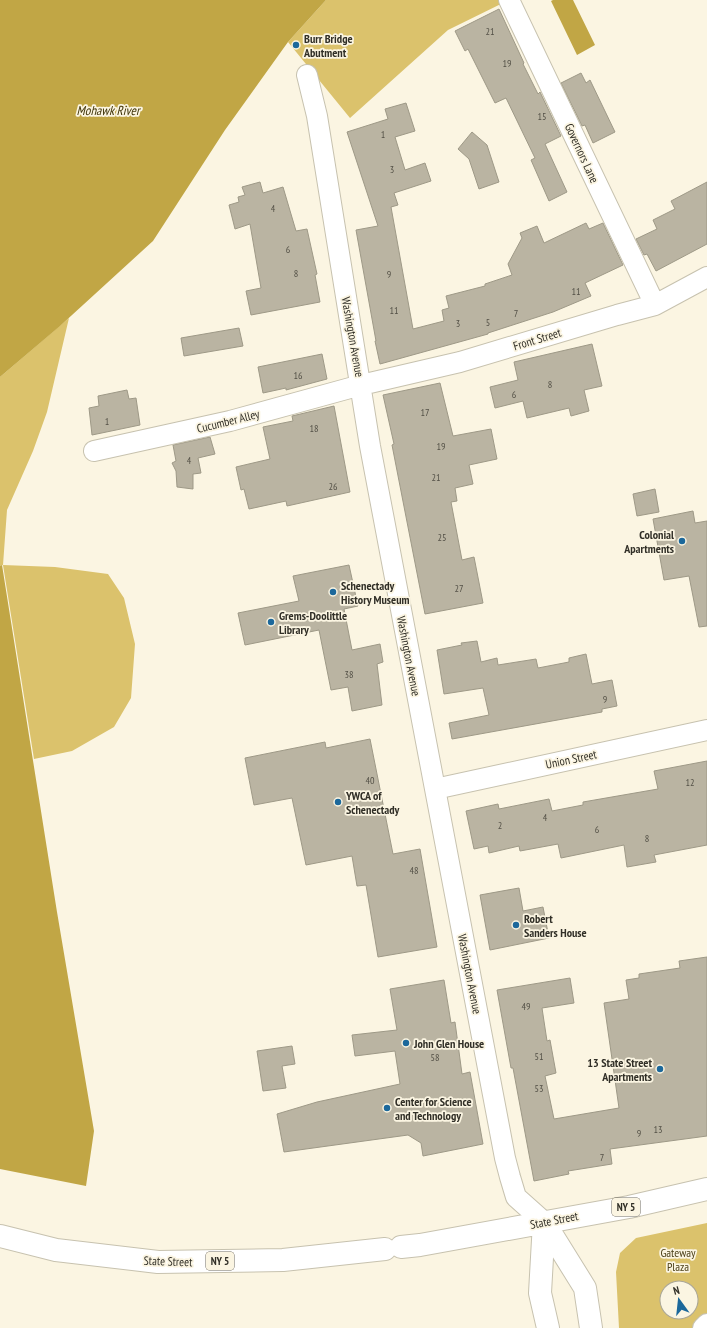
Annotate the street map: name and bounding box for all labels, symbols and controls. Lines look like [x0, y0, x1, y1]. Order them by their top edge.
house number: 21 [486, 25, 495, 38]
place label: Burr Bridge Abutment [303, 31, 353, 60]
marker: Burr Bridge Abutment [291, 40, 301, 50]
house number: 19 [503, 57, 512, 70]
water label: Mohawk River [76, 102, 142, 119]
house number: 15 [538, 110, 547, 123]
street label: Governors Lane [562, 121, 602, 185]
house number: 1 [381, 128, 385, 141]
house number: 3 [390, 163, 394, 176]
house number: 4 [271, 202, 276, 215]
house number: 6 [286, 243, 291, 256]
house number: 8 [294, 267, 298, 280]
house number: 9 [387, 268, 391, 281]
house number: 11 [572, 285, 581, 298]
street label: Washington Avenue [339, 296, 367, 378]
house number: 11 [390, 304, 399, 317]
house number: 7 [514, 307, 518, 320]
house number: 5 [486, 316, 490, 329]
house number: 3 [456, 317, 460, 330]
street label: Front Street [511, 324, 563, 353]
house number: 16 [294, 369, 303, 382]
house number: 8 [548, 378, 552, 391]
house number: 6 [512, 388, 517, 401]
street label: Cucumber Alley [195, 406, 261, 436]
house number: 17 [421, 406, 430, 419]
house number: 1 [105, 415, 109, 428]
house number: 18 [310, 422, 319, 435]
house number: 19 [437, 440, 446, 453]
house number: 4 [187, 454, 192, 467]
house number: 21 [432, 471, 441, 484]
house number: 26 [329, 480, 338, 493]
place label: Colonial Apartments [623, 527, 674, 556]
house number: 25 [438, 531, 447, 544]
marker: Colonial Apartments [677, 536, 687, 546]
place label: Schenectady History Museum [341, 578, 410, 607]
house number: 27 [455, 582, 464, 595]
marker: Schenectady History Museum [328, 587, 338, 597]
place label: Grems-Doolittle Library [279, 608, 347, 637]
street label: Washington Avenue [394, 615, 424, 697]
marker: Grems-Doolittle Library [266, 617, 276, 627]
house number: 38 [345, 668, 354, 681]
house number: 9 [603, 693, 607, 706]
street label: Union Street [544, 746, 599, 772]
house number: 40 [366, 774, 375, 787]
house number: 12 [686, 776, 695, 789]
place label: YWCA of Schenectady [345, 788, 400, 817]
marker: YWCA of Schenectady [333, 797, 343, 807]
house number: 4 [543, 811, 548, 824]
house number: 2 [498, 819, 502, 832]
house number: 6 [595, 823, 600, 836]
house number: 8 [645, 832, 649, 845]
house number: 48 [410, 864, 419, 877]
place label: Robert Sanders House [524, 911, 587, 940]
marker: Robert Sanders House [511, 920, 521, 930]
street label: Washington Avenue [455, 933, 485, 1015]
house number: 49 [522, 1000, 531, 1013]
place label: John Glen House [413, 1036, 484, 1051]
marker: John Glen House [401, 1038, 411, 1048]
house number: 51 [535, 1050, 544, 1063]
house number: 58 [431, 1051, 440, 1064]
place label: 13 State Street Apartments [587, 1055, 653, 1084]
marker: 13 State Street Apartments [655, 1064, 665, 1074]
house number: 53 [535, 1082, 544, 1095]
place label: Center for Science and Technology [395, 1094, 472, 1123]
marker: Center for Science and Technology [382, 1103, 392, 1113]
house number: 13 [654, 1123, 663, 1136]
house number: 9 [637, 1127, 641, 1140]
house number: 7 [600, 1151, 604, 1164]
road number: NY 5 [612, 1198, 640, 1216]
street label: State Street [529, 1208, 580, 1232]
park label: Gateway Plaza [660, 1245, 696, 1274]
road number: NY 5 [206, 1252, 234, 1270]
street label: State Street [143, 1253, 193, 1269]
north arrow [659, 1280, 699, 1320]
text: N [672, 1283, 681, 1298]

